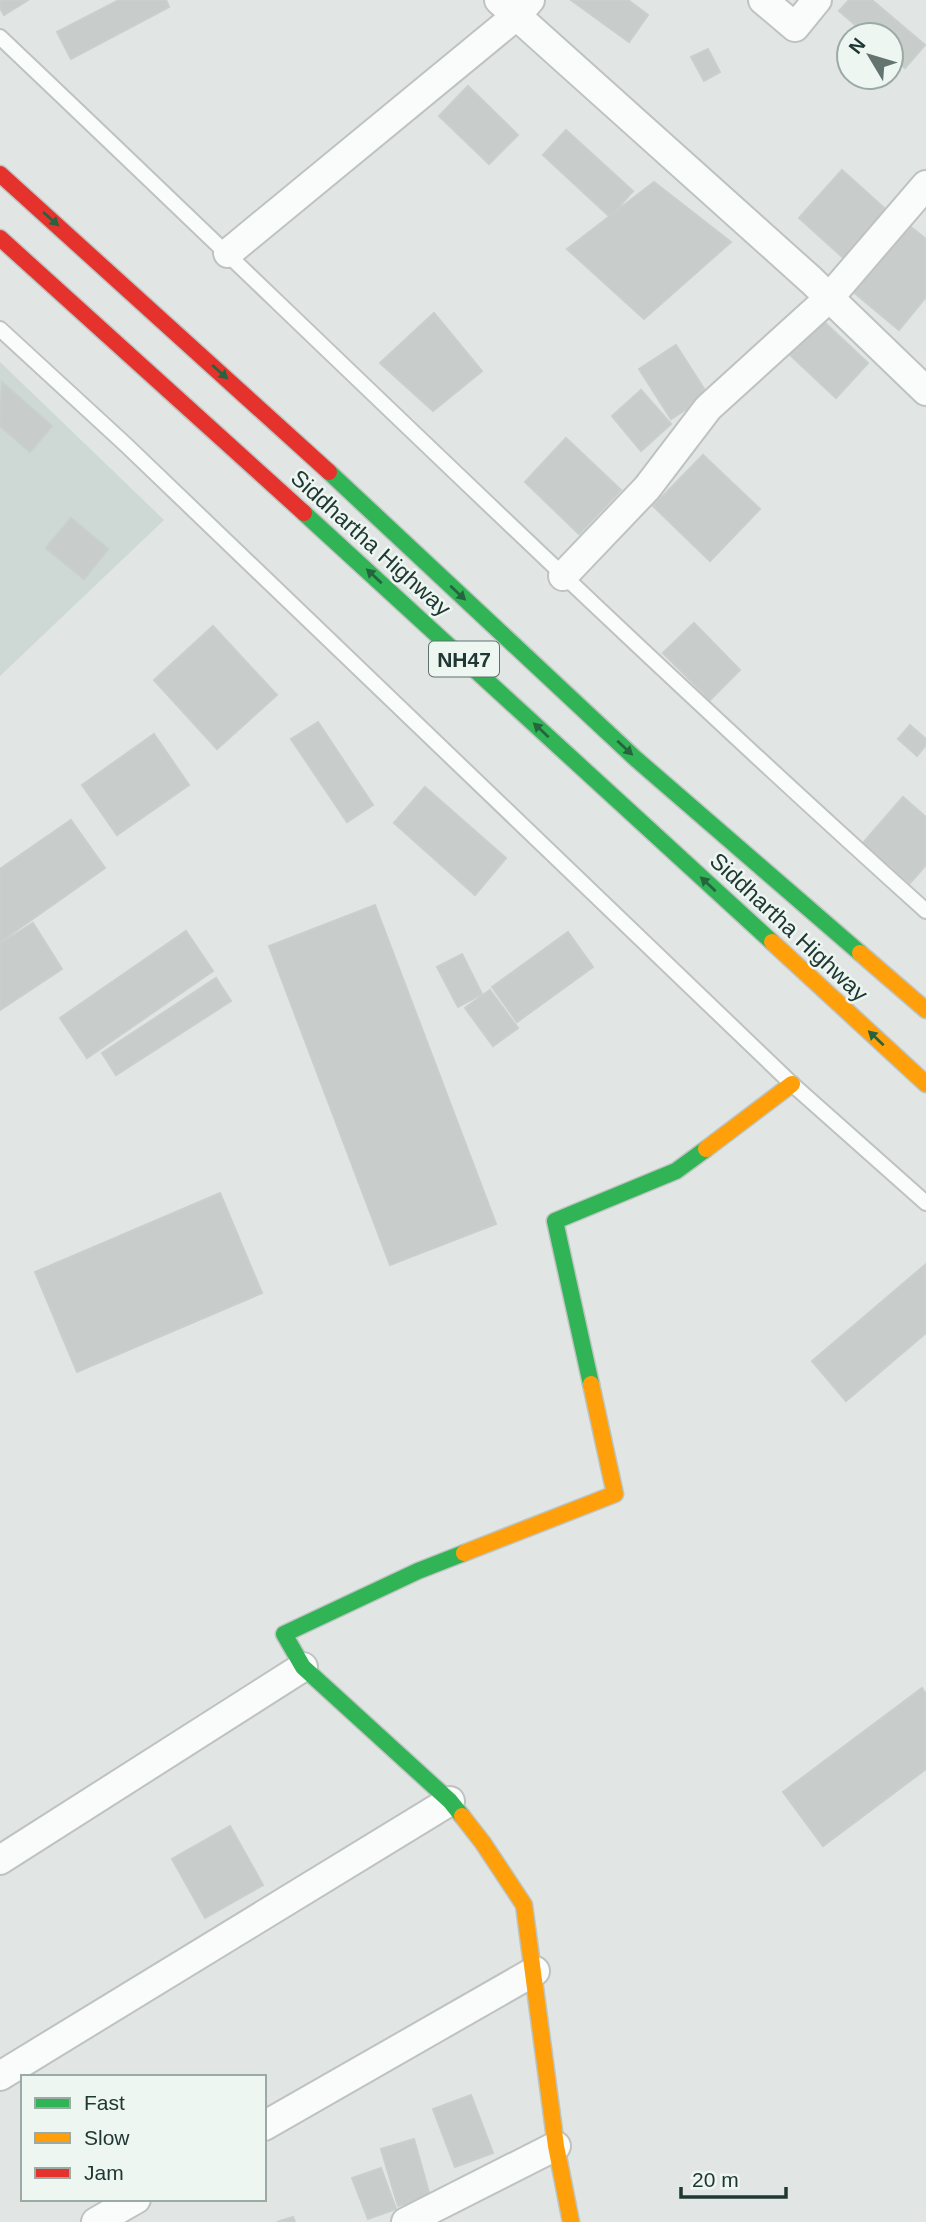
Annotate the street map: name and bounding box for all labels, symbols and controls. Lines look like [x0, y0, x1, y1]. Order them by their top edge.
north arrow [835, 21, 905, 91]
text: N [844, 34, 869, 58]
one-way arrow [42, 211, 60, 227]
one-way arrow [211, 363, 228, 379]
street label: Siddhartha Highway [286, 464, 457, 622]
one-way arrow [366, 568, 383, 584]
one-way arrow [449, 585, 467, 601]
road number: NH47 [429, 642, 499, 676]
one-way arrow [533, 722, 550, 738]
one-way arrow [616, 740, 634, 756]
street label: Siddhartha Highway [705, 847, 874, 1007]
one-way arrow [700, 876, 717, 892]
one-way arrow [868, 1030, 885, 1046]
legend [21, 2075, 266, 2201]
text: Fast [84, 2091, 125, 2114]
text: Slow [84, 2126, 130, 2149]
scale bar [681, 2156, 786, 2200]
text: Jam [84, 2161, 124, 2184]
text: 20 m [692, 2168, 739, 2191]

